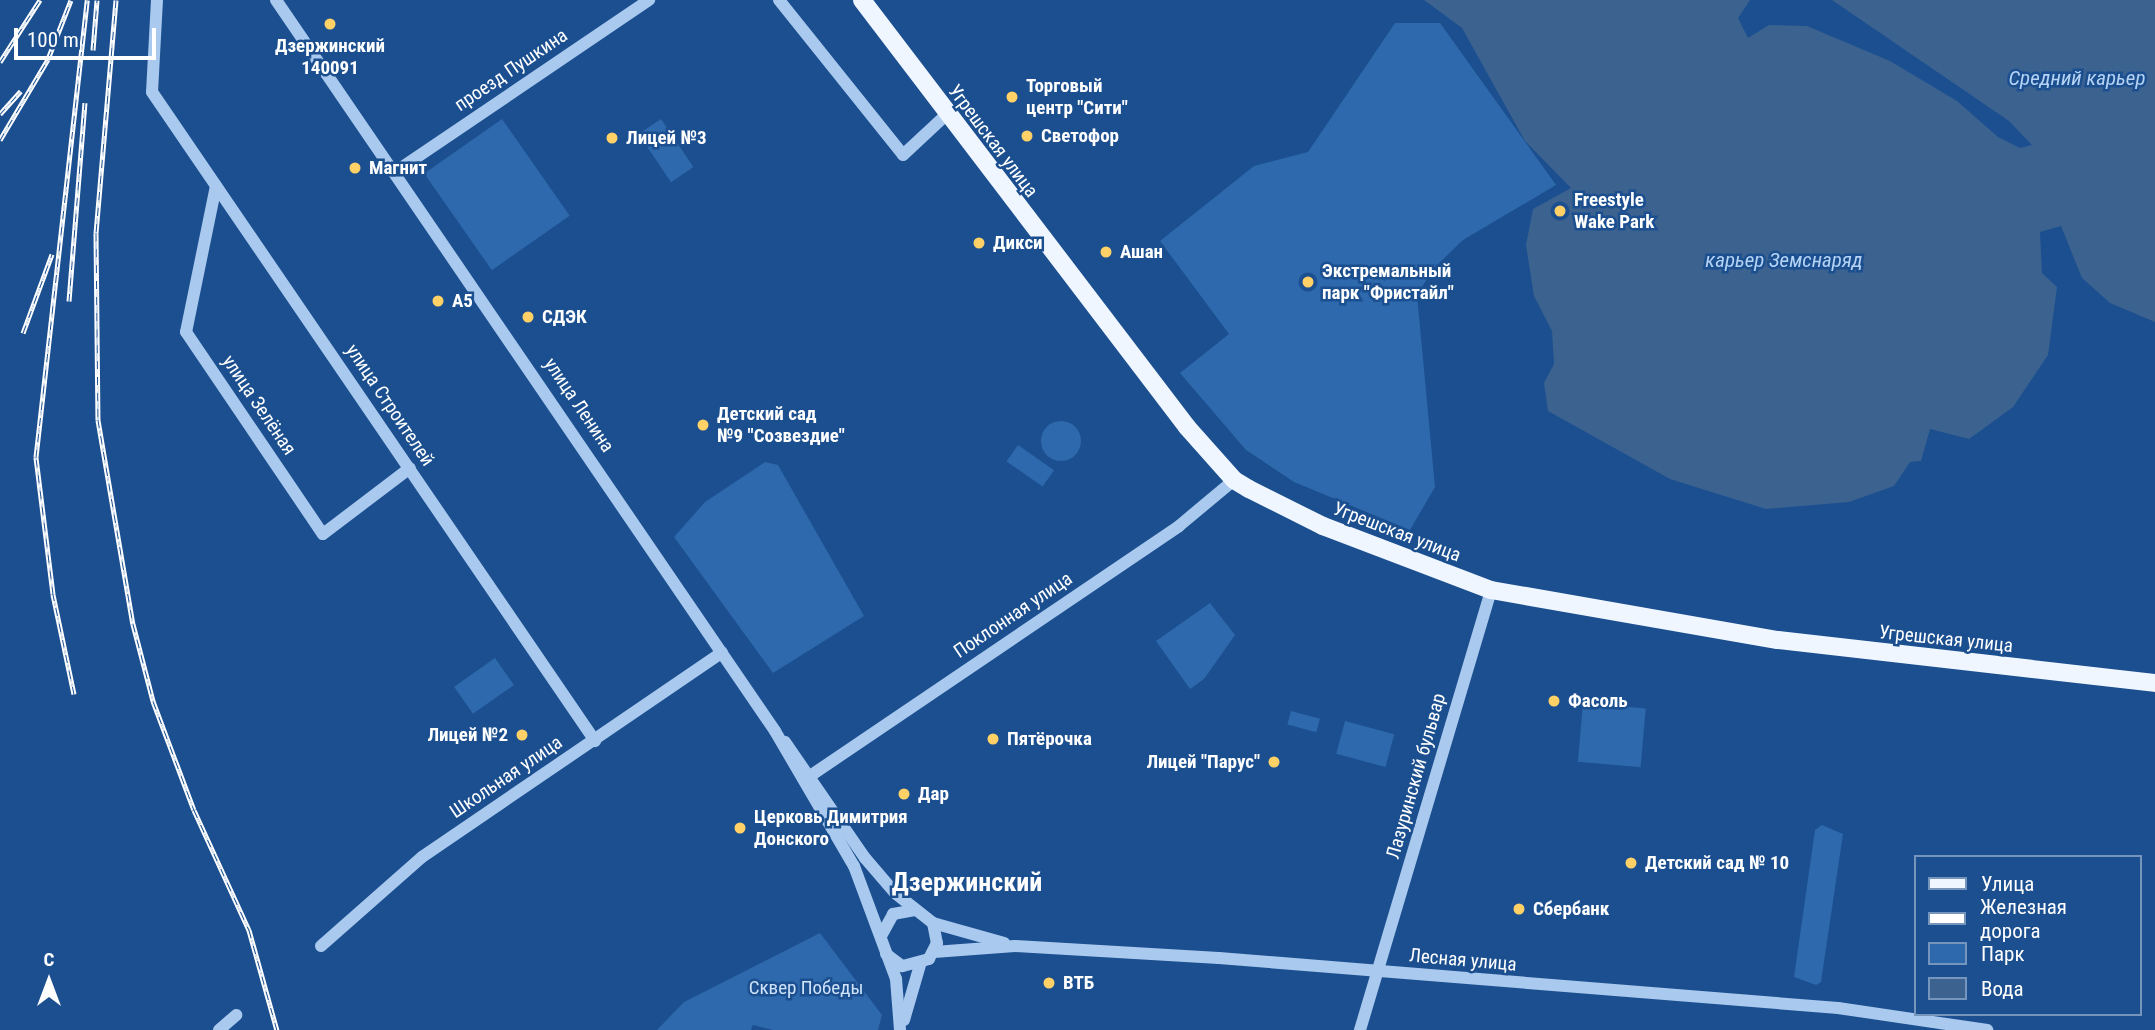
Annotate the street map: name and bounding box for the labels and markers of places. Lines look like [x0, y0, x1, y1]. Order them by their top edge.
marker: Дзержинский 140091 [322, 16, 338, 32]
place label: Дзержинский 140091 [275, 35, 385, 79]
place label: Торговый центр "Сити" [1026, 75, 1128, 119]
marker: Торговый центр "Сити" [1004, 89, 1020, 105]
place label: Светофор [1041, 125, 1119, 147]
place label: Лицей №3 [626, 127, 707, 149]
marker: Светофор [1019, 128, 1035, 144]
marker: Лицей №3 [604, 130, 620, 146]
place label: Магнит [369, 157, 427, 179]
marker: Магнит [347, 160, 363, 176]
place label: Freestyle Wake Park [1574, 189, 1654, 233]
marker: Freestyle Wake Park [1552, 203, 1568, 219]
place label: Дикси [993, 232, 1043, 254]
marker: Дикси [971, 235, 987, 251]
place label: Ашан [1120, 241, 1163, 263]
marker: Ашан [1098, 244, 1114, 260]
place label: Экстремальный парк "Фристайл" [1322, 260, 1454, 304]
marker: Экстремальный парк "Фристайл" [1300, 274, 1316, 290]
place label: А5 [452, 290, 473, 312]
marker: А5 [430, 293, 446, 309]
place label: СДЭК [542, 306, 587, 328]
marker: СДЭК [520, 309, 536, 325]
place label: Детский сад №9 "Созвездие" [717, 403, 845, 447]
marker: Детский сад №9 "Созвездие" [695, 417, 711, 433]
place label: Фасоль [1568, 690, 1628, 712]
marker: Фасоль [1546, 693, 1562, 709]
place label: Лицей №2 [427, 724, 508, 746]
marker: Лицей №2 [514, 727, 530, 743]
place label: Пятёрочка [1007, 728, 1092, 750]
marker: Пятёрочка [985, 731, 1001, 747]
place label: Лицей "Парус" [1146, 751, 1260, 773]
marker: Лицей "Парус" [1266, 754, 1282, 770]
place label: Дар [918, 783, 949, 805]
marker: Дар [896, 786, 912, 802]
place label: Церковь Димитрия Донского [754, 806, 908, 850]
marker: Церковь Димитрия Донского [732, 820, 748, 836]
place label: Детский сад № 10 [1645, 852, 1789, 874]
marker: Детский сад № 10 [1623, 855, 1639, 871]
place label: Сбербанк [1533, 898, 1609, 920]
marker: Сбербанк [1511, 901, 1527, 917]
place label: ВТБ [1063, 972, 1094, 994]
marker: ВТБ [1041, 975, 1057, 991]

